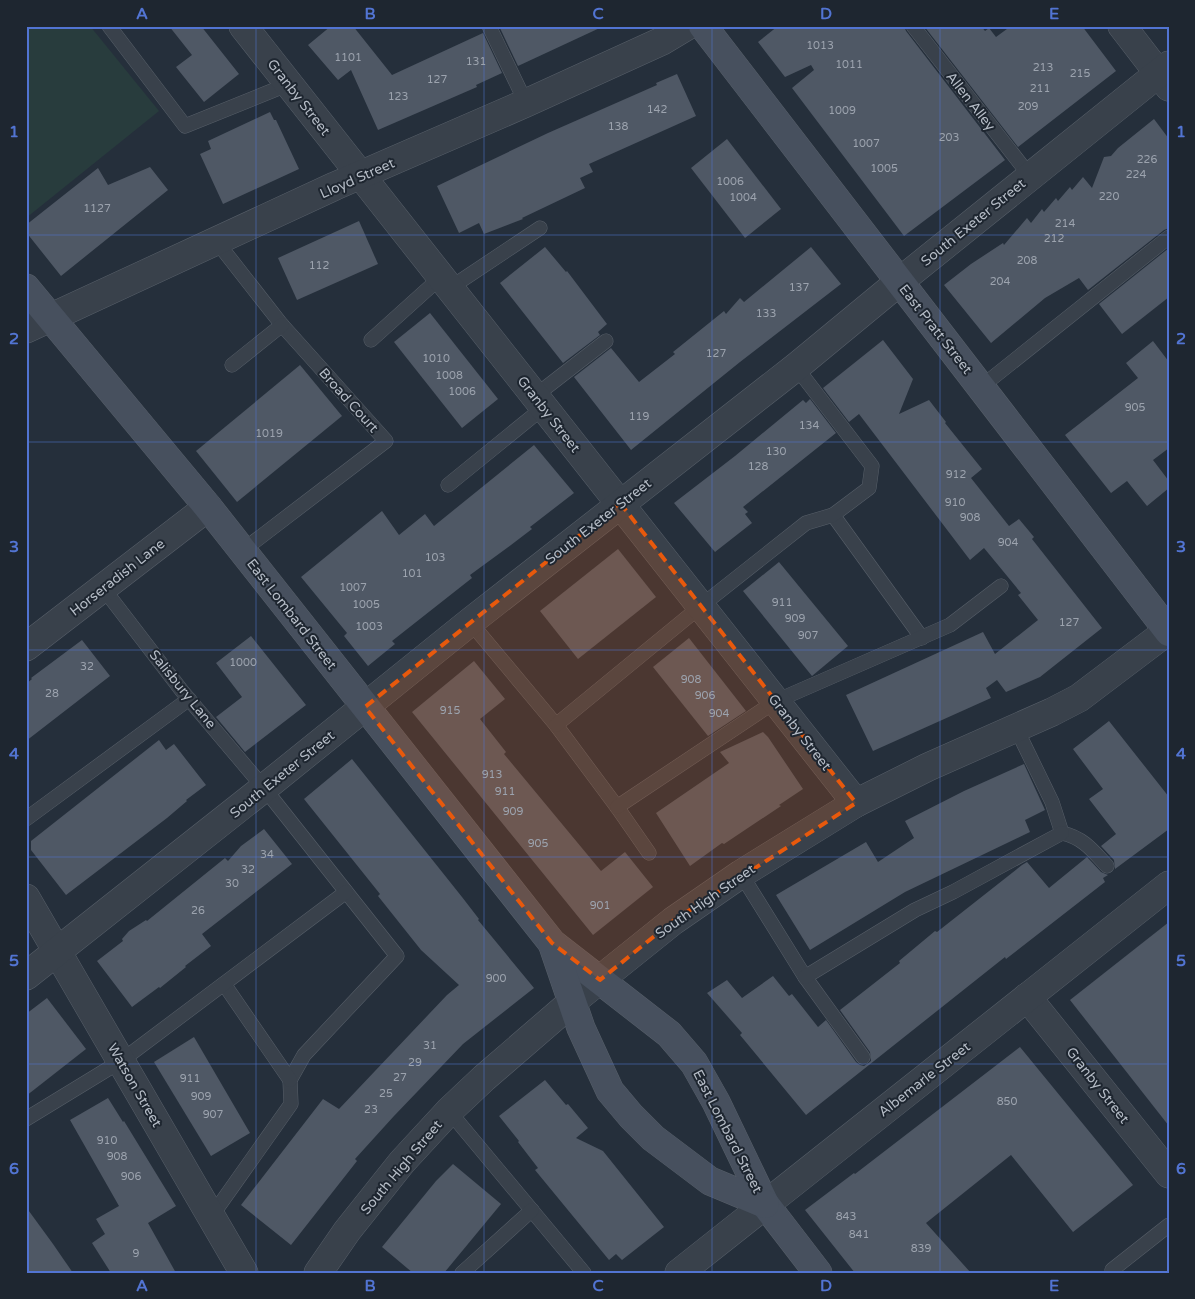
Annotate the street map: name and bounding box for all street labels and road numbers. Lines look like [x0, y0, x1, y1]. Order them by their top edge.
street label: Granby Street [264, 56, 334, 139]
street label: Allen Alley [942, 68, 999, 135]
street label: Lloyd Street [317, 154, 398, 202]
street label: South Exeter Street [918, 175, 1030, 270]
street label: East Pratt Street [895, 281, 976, 378]
street label: Broad Court [315, 365, 382, 437]
street label: Granby Street [514, 373, 584, 456]
street label: South Exeter Street [542, 474, 655, 568]
street label: Horseradish Lane [66, 535, 168, 620]
street label: East Lombard Street [243, 555, 341, 674]
street label: Salisbury Lane [146, 646, 220, 732]
street label: Granby Street [765, 691, 835, 774]
street label: South Exeter Street [227, 727, 339, 822]
street label: South High Street [652, 860, 759, 942]
street label: Albemarle Street [875, 1038, 974, 1120]
street label: Watson Street [104, 1040, 166, 1131]
street label: Granby Street [1063, 1044, 1133, 1127]
street label: East Lombard Street [689, 1067, 766, 1196]
street label: South High Street [357, 1116, 446, 1218]

